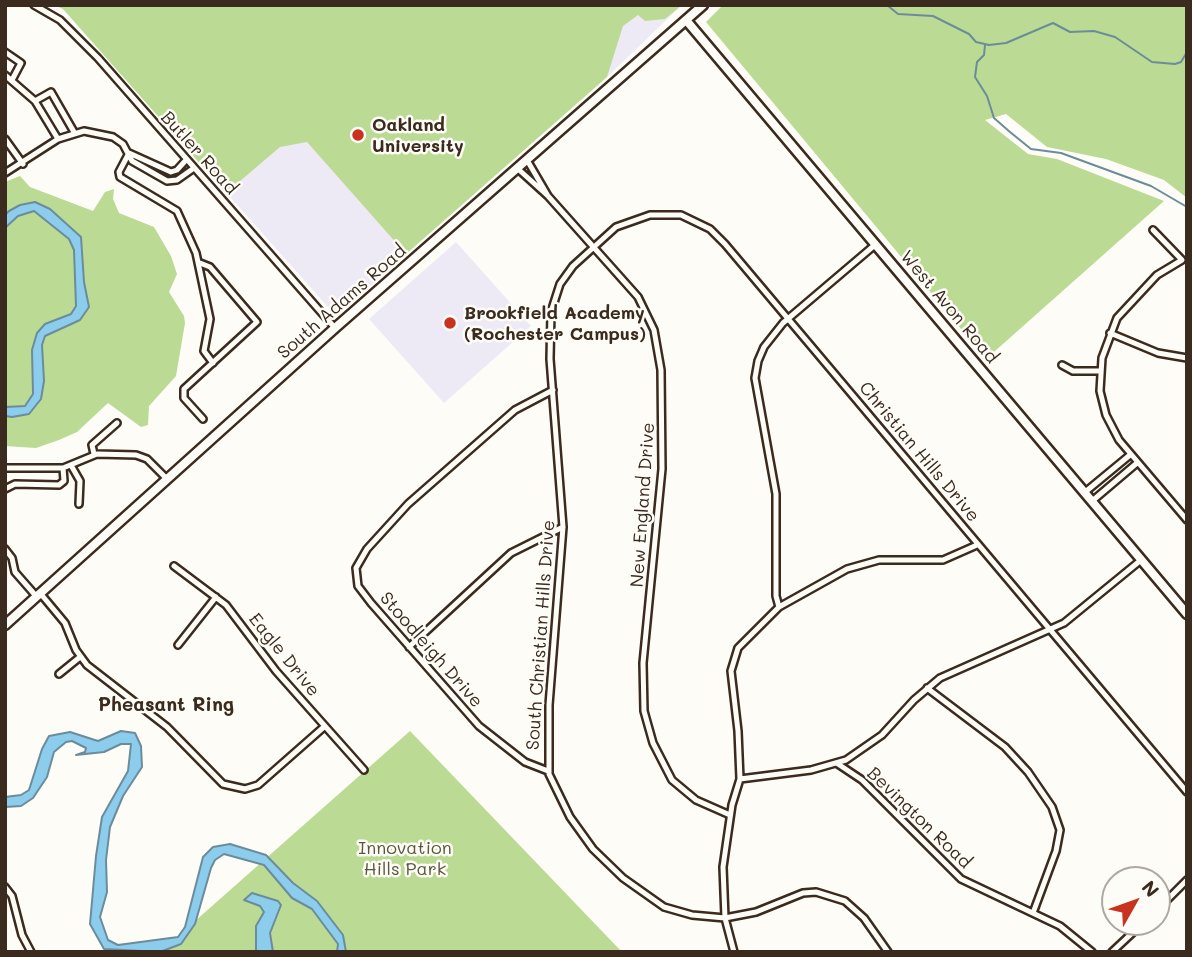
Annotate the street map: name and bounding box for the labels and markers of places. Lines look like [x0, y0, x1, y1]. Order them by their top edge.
place label: Oakland University [372, 114, 464, 156]
marker: Oakland University [350, 127, 366, 143]
place label: Brookfield Academy (Rochester Campus) [464, 302, 646, 344]
marker: Brookfield Academy (Rochester Campus) [442, 315, 458, 331]

